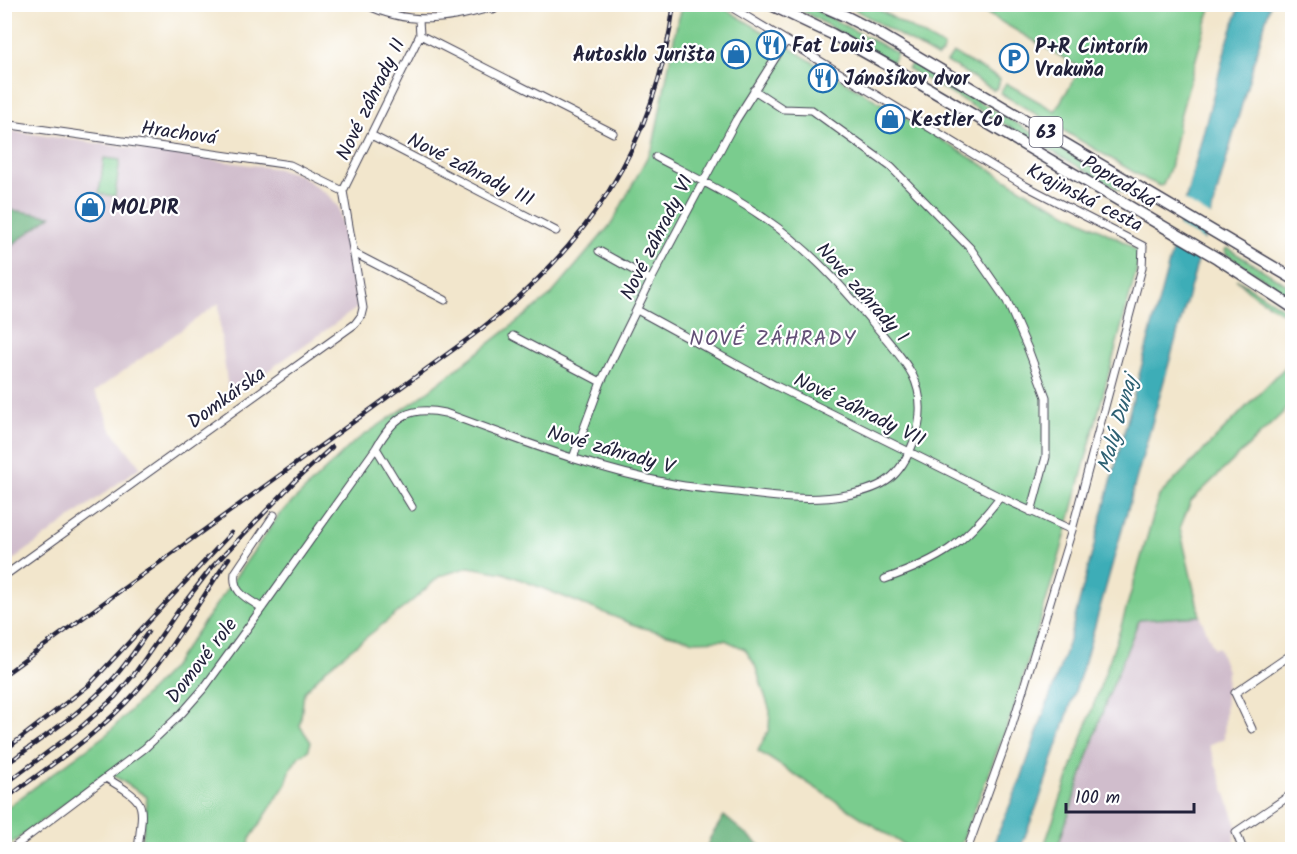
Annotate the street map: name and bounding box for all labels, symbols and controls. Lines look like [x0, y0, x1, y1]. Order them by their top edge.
restaurant icon: Fat Louis [755, 29, 787, 61]
place label: Fat Louis [792, 31, 875, 63]
place label: P+R Cintorín Vrakuňa [1035, 32, 1148, 87]
street label: Nové záhrady II [328, 33, 415, 166]
shop icon: Autosklo Jurišta [720, 38, 752, 70]
place label: Autosklo Jurišta [573, 40, 715, 72]
parking icon: P+R Cintorín Vrakuňa [998, 42, 1030, 74]
restaurant icon: Jánošíkov dvor [807, 62, 839, 94]
place label: Jánošíkov dvor [844, 64, 970, 96]
shop icon: Kestler Co [874, 103, 906, 135]
place label: Kestler Co [911, 105, 1003, 137]
street label: Hrachová [139, 113, 220, 155]
road number: 63 [1030, 117, 1062, 147]
street label: Nové záhrady III [401, 125, 539, 217]
street label: Popradská [1075, 148, 1164, 219]
street label: Krajinská cesta [1020, 156, 1148, 242]
street label: Nové záhrady VI [612, 170, 703, 306]
shop icon: MOLPIR [74, 191, 106, 223]
place label: MOLPIR [111, 193, 179, 225]
street label: Nové záhrady I [807, 236, 916, 351]
district label: NOVÉ ZÁHRADY [689, 323, 857, 356]
street label: Domkárska [181, 359, 273, 438]
street label: Nové záhrady VII [788, 365, 930, 457]
water label: Malý Dunaj [1089, 367, 1149, 477]
street label: Nové záhrady V [543, 418, 679, 485]
street label: Domové role [159, 611, 247, 711]
scale bar [1066, 776, 1194, 814]
text: 100 m [1075, 784, 1120, 813]

